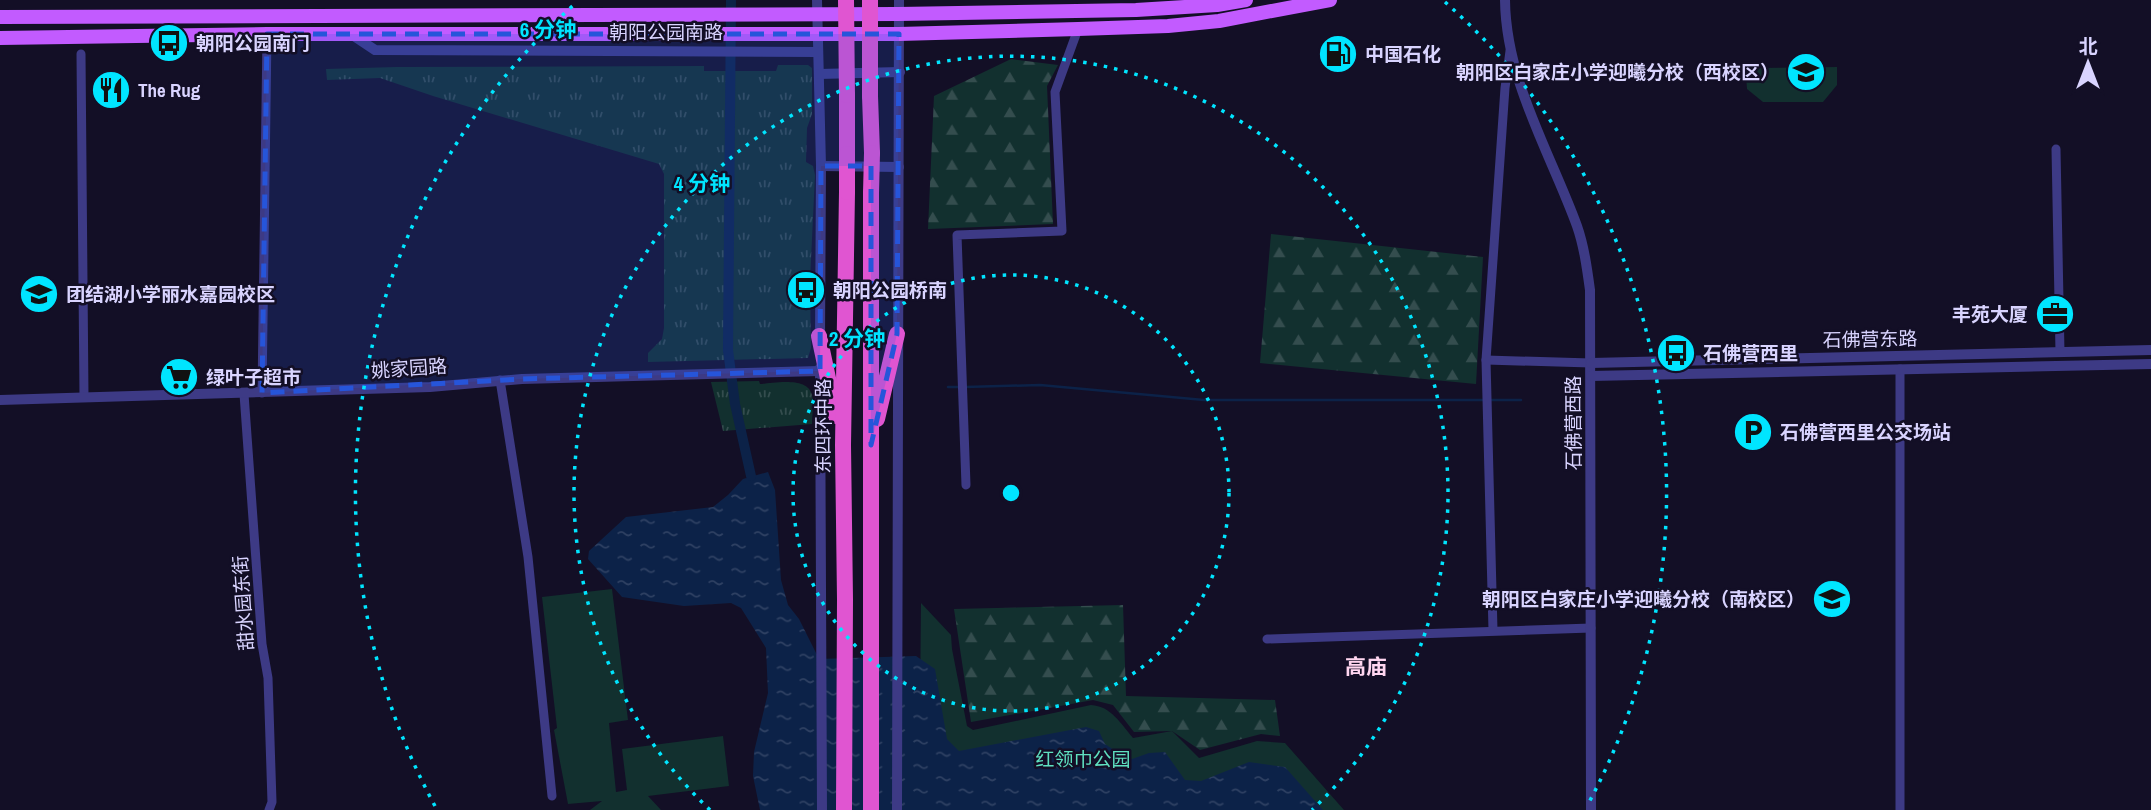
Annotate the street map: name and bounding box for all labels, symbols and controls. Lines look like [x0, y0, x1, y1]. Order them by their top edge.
text: 6 分钟 [520, 15, 576, 44]
street label: 朝阳公园南路 [609, 19, 723, 45]
bus stop icon: 朝阳公园南门 [148, 22, 190, 64]
north arrow [2053, 28, 2123, 98]
place label: 朝阳公园南门 [196, 30, 310, 56]
fuel station icon: 中国石化 [1317, 33, 1359, 75]
text: 北 [2078, 33, 2098, 59]
place label: 中国石化 [1365, 41, 1441, 67]
school or university icon: 朝阳区白家庄小学迎曦分校（西校区） [1785, 51, 1827, 93]
place label: 朝阳区白家庄小学迎曦分校（西校区） [1456, 59, 1779, 85]
restaurant icon: The Rug [90, 69, 132, 111]
place label: The Rug [138, 77, 201, 103]
text: 4 分钟 [674, 169, 730, 198]
bus stop icon: 朝阳公园桥南 [785, 269, 827, 311]
school or university icon: 团结湖小学丽水嘉园校区 [18, 273, 60, 315]
place label: 朝阳公园桥南 [833, 277, 947, 303]
place label: 团结湖小学丽水嘉园校区 [66, 281, 275, 307]
office icon: 丰苑大厦 [2034, 293, 2076, 335]
place label: 丰苑大厦 [1952, 301, 2028, 327]
text: 2 分钟 [829, 324, 885, 353]
street label: 石佛营东路 [1822, 325, 1918, 353]
bus stop icon: 石佛营西里 [1655, 332, 1697, 374]
place label: 石佛营西里 [1703, 340, 1798, 366]
street label: 姚家园路 [370, 352, 448, 384]
supermarket icon: 绿叶子超市 [158, 356, 200, 398]
place label: 绿叶子超市 [206, 364, 301, 390]
street label: 石佛营西路 [1560, 375, 1586, 471]
street label: 东四环中路 [810, 378, 836, 474]
parking icon: 石佛营西里公交场站 [1732, 411, 1774, 453]
place label: 石佛营西里公交场站 [1780, 419, 1951, 445]
centre of rings [999, 481, 1023, 505]
street label: 甜水园东街 [227, 555, 259, 651]
school or university icon: 朝阳区白家庄小学迎曦分校（南校区） [1811, 578, 1853, 620]
place label: 朝阳区白家庄小学迎曦分校（南校区） [1482, 586, 1805, 612]
district label: 高庙 [1345, 652, 1387, 681]
park label: 红领巾公园 [1035, 746, 1131, 772]

